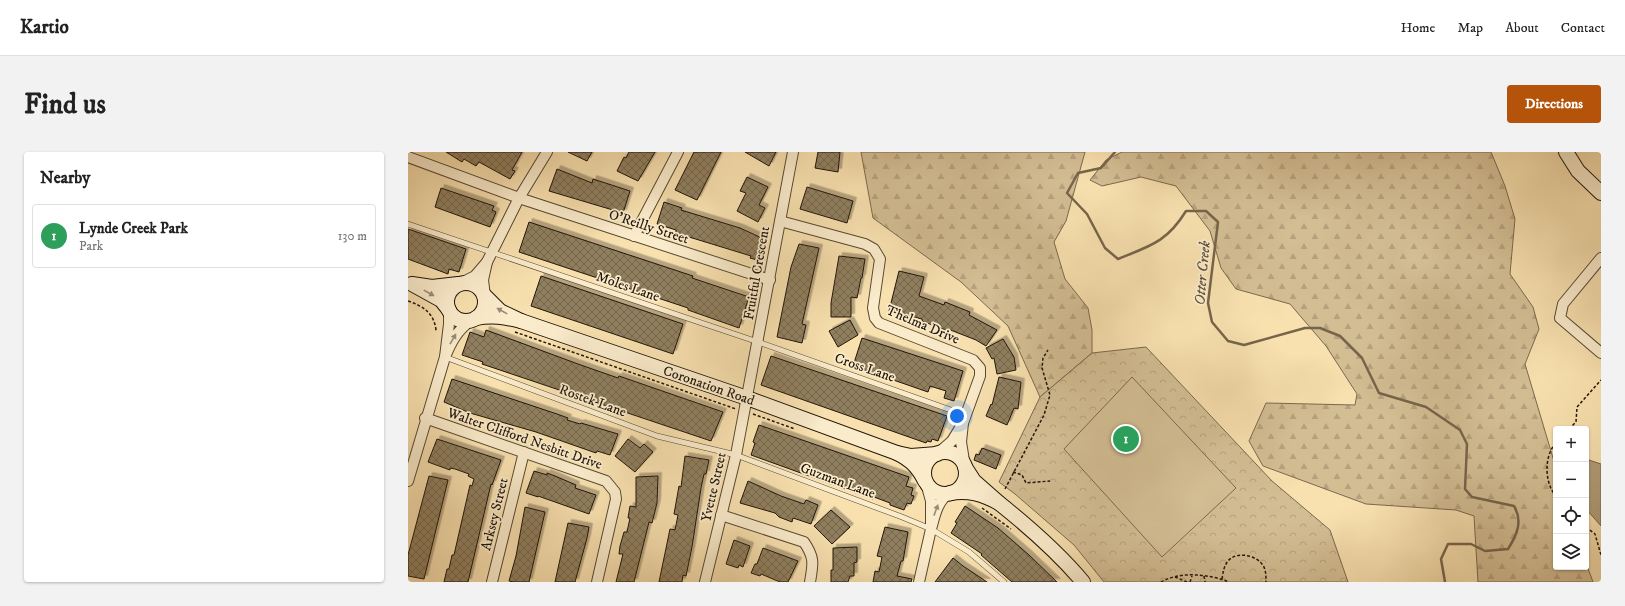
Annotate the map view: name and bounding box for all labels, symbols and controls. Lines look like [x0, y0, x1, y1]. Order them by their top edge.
text: Kartio [20, 16, 69, 39]
text: Home [1401, 19, 1435, 37]
text: Map [1457, 19, 1483, 37]
text: About [1505, 19, 1539, 37]
text: Contact [1561, 19, 1605, 37]
button: Directions [1507, 85, 1601, 123]
text: Find us [24, 87, 106, 122]
text: Nearby [40, 167, 90, 189]
street label: O'Reilly Street [606, 206, 691, 249]
text: Lynde Creek Park [79, 219, 188, 238]
street label: Fruitful Crescent [740, 224, 774, 321]
text: 1 [52, 228, 56, 244]
text: 130 m [338, 228, 367, 244]
text: Park [79, 238, 103, 254]
water label: Otter Creek [1190, 239, 1215, 306]
street label: Moles Lane [594, 268, 662, 306]
one-way arrow [423, 289, 435, 296]
street label: Thelma Drive [883, 301, 962, 349]
one-way arrow [496, 308, 508, 315]
one-way arrow [450, 333, 457, 345]
street label: Cross Lane [832, 349, 897, 387]
street label: Coronation Road [661, 362, 757, 410]
street label: Rostek Lane [557, 381, 629, 421]
street label: Walter Clifford Nesbitt Drive [444, 404, 605, 474]
your location [947, 406, 967, 426]
pin: 1 [1113, 424, 1139, 454]
map controls [1553, 426, 1589, 570]
button: + [1553, 426, 1589, 462]
street label: Yvette Street [697, 450, 731, 524]
street label: Guzman Lane [798, 459, 878, 503]
button: − [1553, 462, 1589, 498]
street label: Arksey Street [477, 476, 513, 552]
button: locate [1553, 498, 1589, 534]
one-way arrow [934, 504, 940, 516]
button: layers [1553, 534, 1589, 570]

